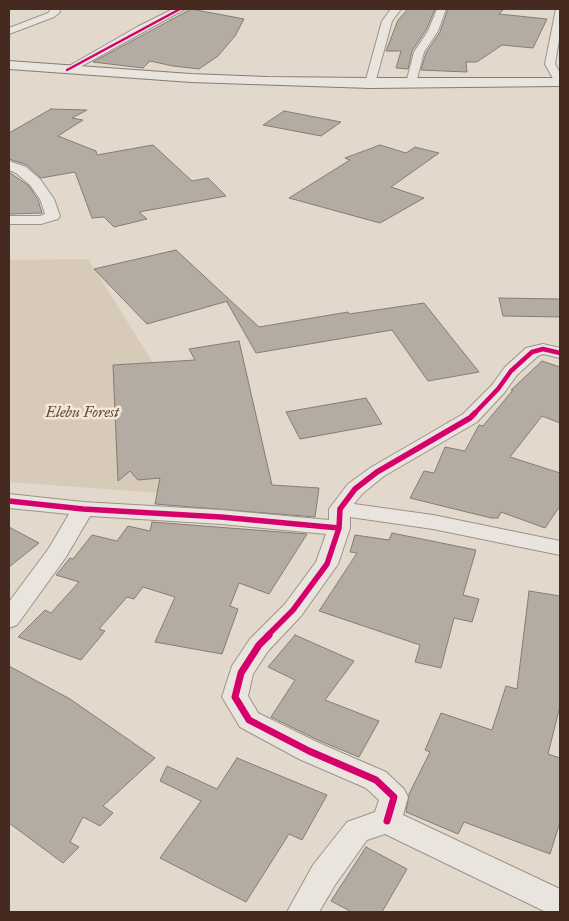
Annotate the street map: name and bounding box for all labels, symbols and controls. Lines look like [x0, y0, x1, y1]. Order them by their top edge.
park label: Elebu Forest [45, 404, 119, 422]

